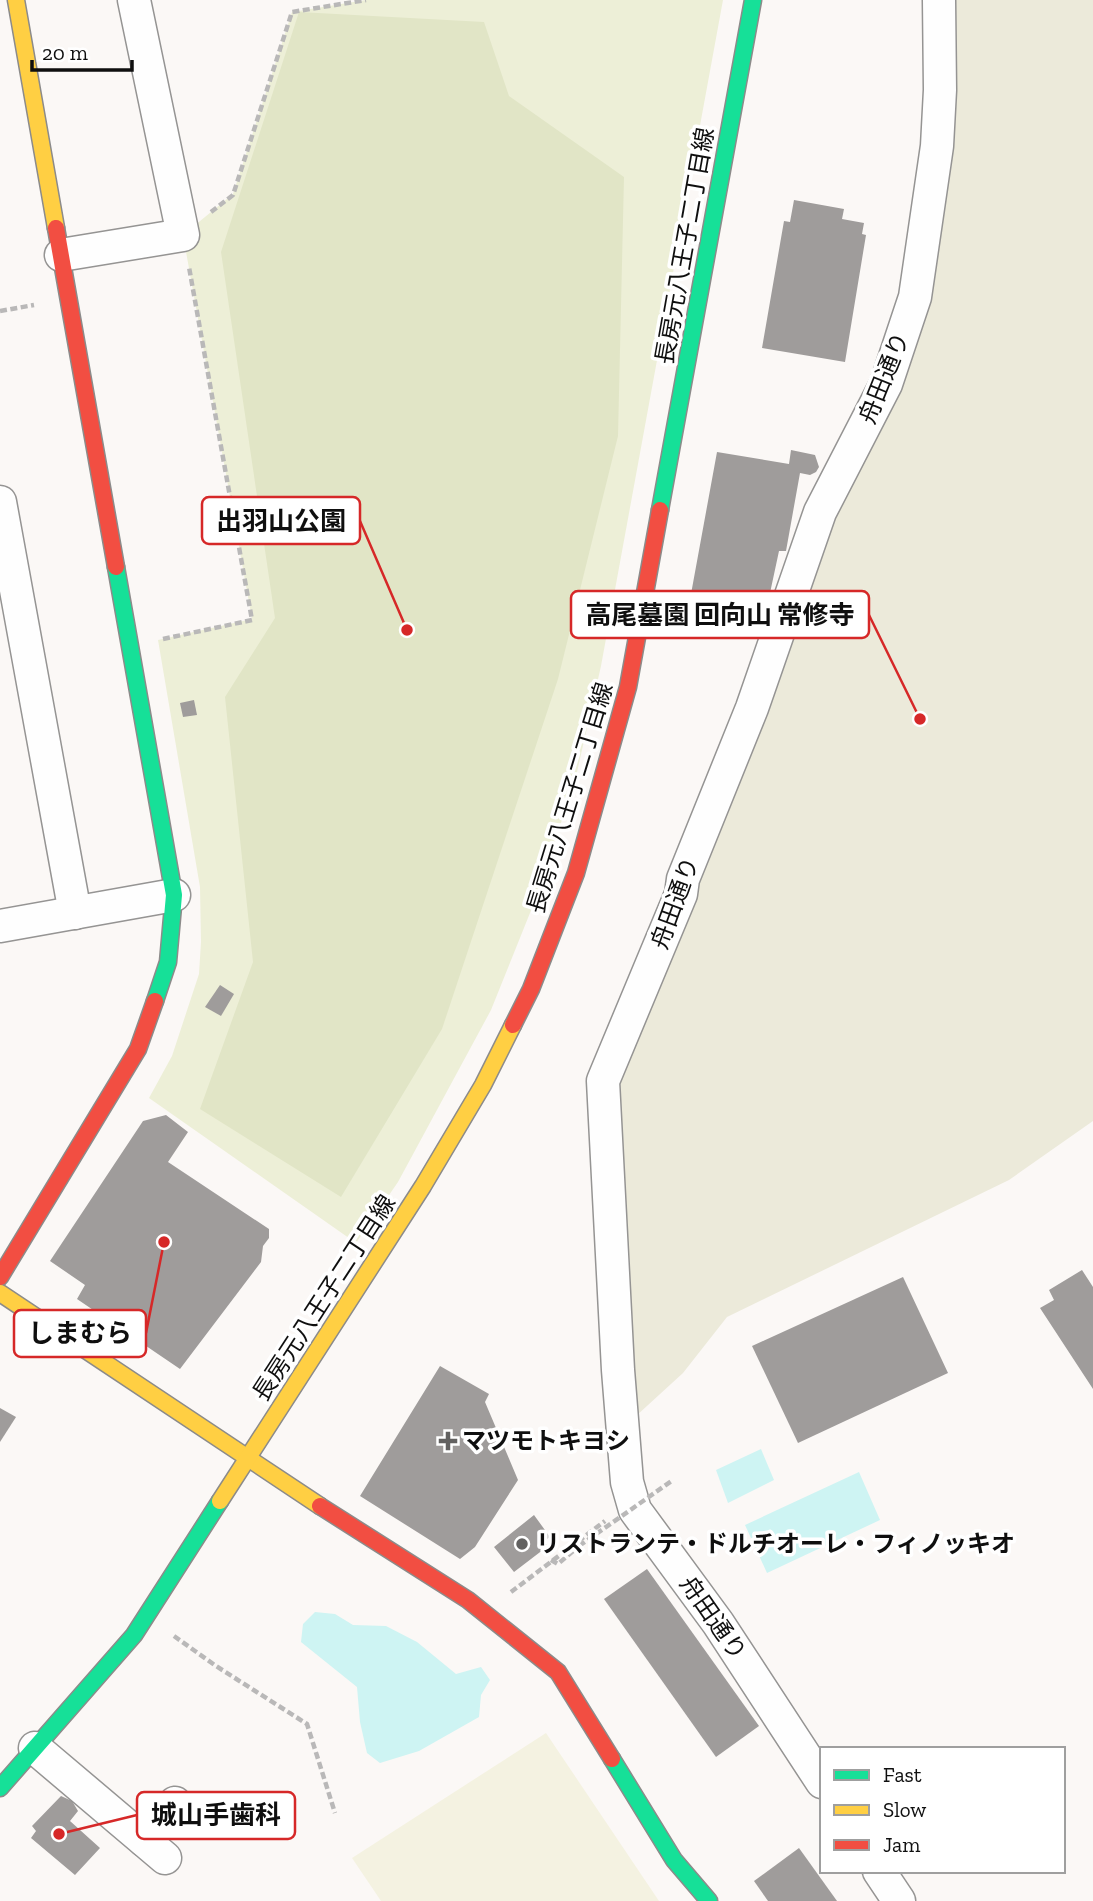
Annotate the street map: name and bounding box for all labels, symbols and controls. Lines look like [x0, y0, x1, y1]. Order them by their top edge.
scale bar [32, 28, 131, 72]
text: 20 m [42, 40, 88, 65]
street label: 長房元八王子二丁目線 [649, 125, 720, 367]
street label: 舟田通り [852, 328, 915, 428]
callout: 出羽山公園 [202, 497, 360, 544]
text: 出羽山公園 [216, 505, 346, 537]
callout: 高尾墓園 回向山 常修寺 [571, 591, 869, 638]
text: 高尾墓園 回向山 常修寺 [585, 599, 855, 631]
street label: 長房元八王子二丁目線 [521, 679, 618, 917]
street label: 舟田通り [644, 853, 705, 953]
street label: 長房元八王子二丁目線 [246, 1189, 401, 1406]
callout: しまむら [14, 1310, 146, 1357]
text: しまむら [28, 1317, 132, 1349]
place label: マツモトキヨシ [462, 1426, 630, 1455]
marker: マツモトキヨシ [440, 1433, 456, 1449]
place label: リストランテ・ドルチオーレ・フィノッキオ [536, 1529, 1015, 1558]
marker: リストランテ・ドルチオーレ・フィノッキオ [514, 1536, 530, 1552]
street label: 舟田通り [674, 1570, 753, 1665]
legend [820, 1747, 1065, 1873]
text: Fast [883, 1762, 922, 1787]
callout: 城山手歯科 [137, 1792, 295, 1839]
text: Slow [883, 1797, 926, 1822]
text: 城山手歯科 [151, 1799, 281, 1831]
text: Jam [883, 1832, 920, 1857]

